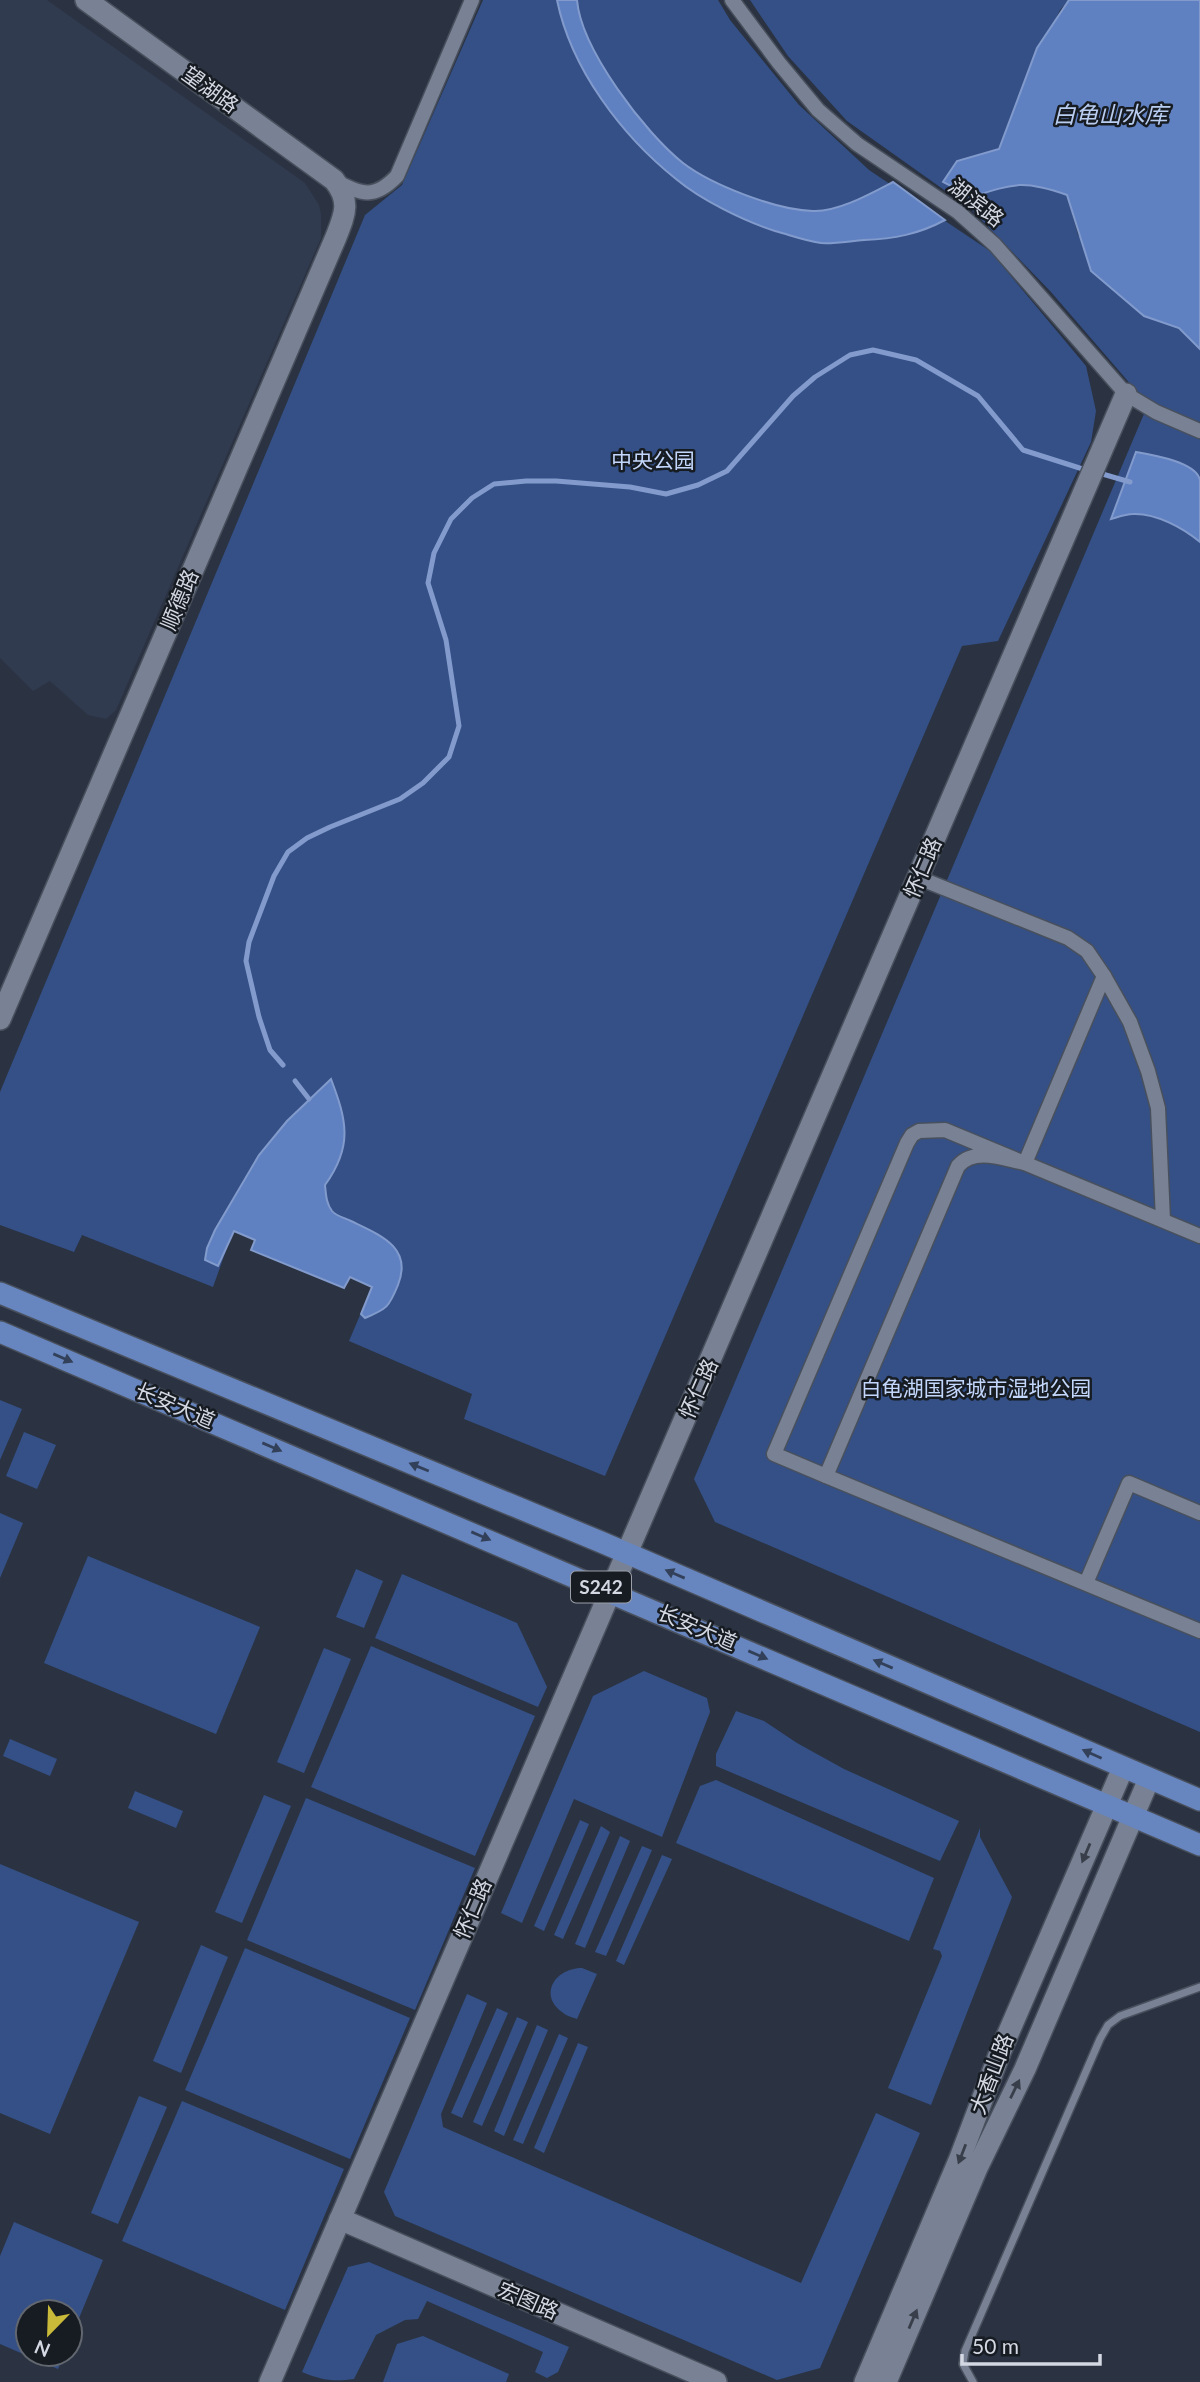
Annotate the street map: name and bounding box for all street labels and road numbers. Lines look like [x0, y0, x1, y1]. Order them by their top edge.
street label: 望湖路 [178, 60, 244, 117]
street label: 湖滨路 [944, 173, 1009, 231]
street label: 顺德路 [155, 566, 202, 633]
street label: 怀仁路 [898, 834, 945, 901]
street label: 怀仁路 [673, 1355, 722, 1422]
street label: 长安大道 [132, 1377, 219, 1433]
road number: S242 [571, 1572, 631, 1602]
street label: 长安大道 [654, 1599, 741, 1655]
street label: 怀仁路 [448, 1875, 495, 1942]
street label: 大香山路 [964, 2030, 1017, 2117]
street label: 宏图路 [495, 2276, 562, 2323]

